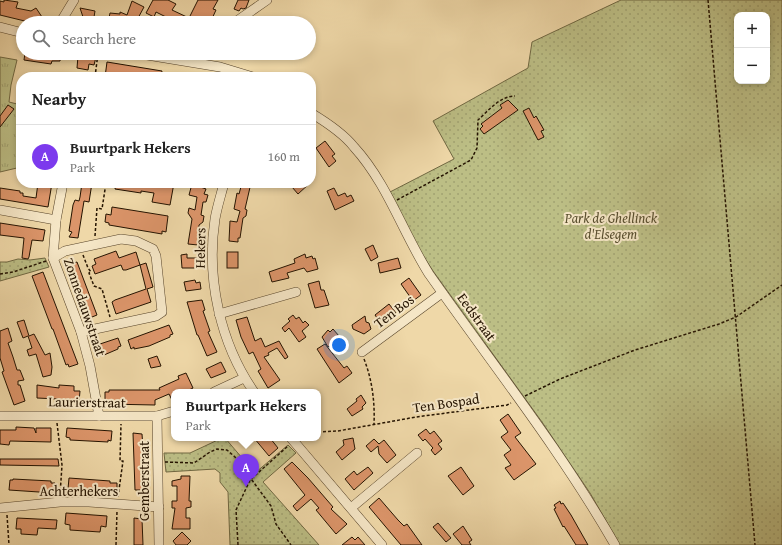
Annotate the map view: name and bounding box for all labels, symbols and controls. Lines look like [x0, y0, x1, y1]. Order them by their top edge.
map controls [734, 12, 770, 84]
button: + [734, 12, 770, 48]
search box [16, 16, 316, 60]
icon: search [30, 27, 52, 49]
text: Search here [62, 28, 136, 49]
button: − [734, 48, 770, 84]
text: Nearby [32, 86, 86, 111]
text: Buurtpark Hekers [70, 137, 191, 158]
text: A [41, 147, 49, 166]
text: 160 m [268, 147, 300, 166]
text: Park [70, 158, 95, 177]
park label: Park de Ghellinck d'Elsegem [564, 208, 658, 244]
street label: Hekers [190, 228, 210, 268]
street label: Zonnedauwstraat [59, 255, 111, 359]
street label: Ten Bos [370, 289, 418, 333]
street label: Eedstraat [453, 289, 501, 345]
your location [329, 335, 349, 355]
street label: Ten Bospad [411, 388, 481, 418]
popup [171, 389, 321, 441]
street label: Laurierstraat [48, 391, 126, 413]
text: Buurtpark Hekers [186, 395, 306, 416]
text: Park [186, 416, 211, 435]
street label: Gemberstraat [134, 441, 154, 521]
pin: A [233, 454, 259, 487]
street label: Achterhekers [40, 481, 118, 501]

